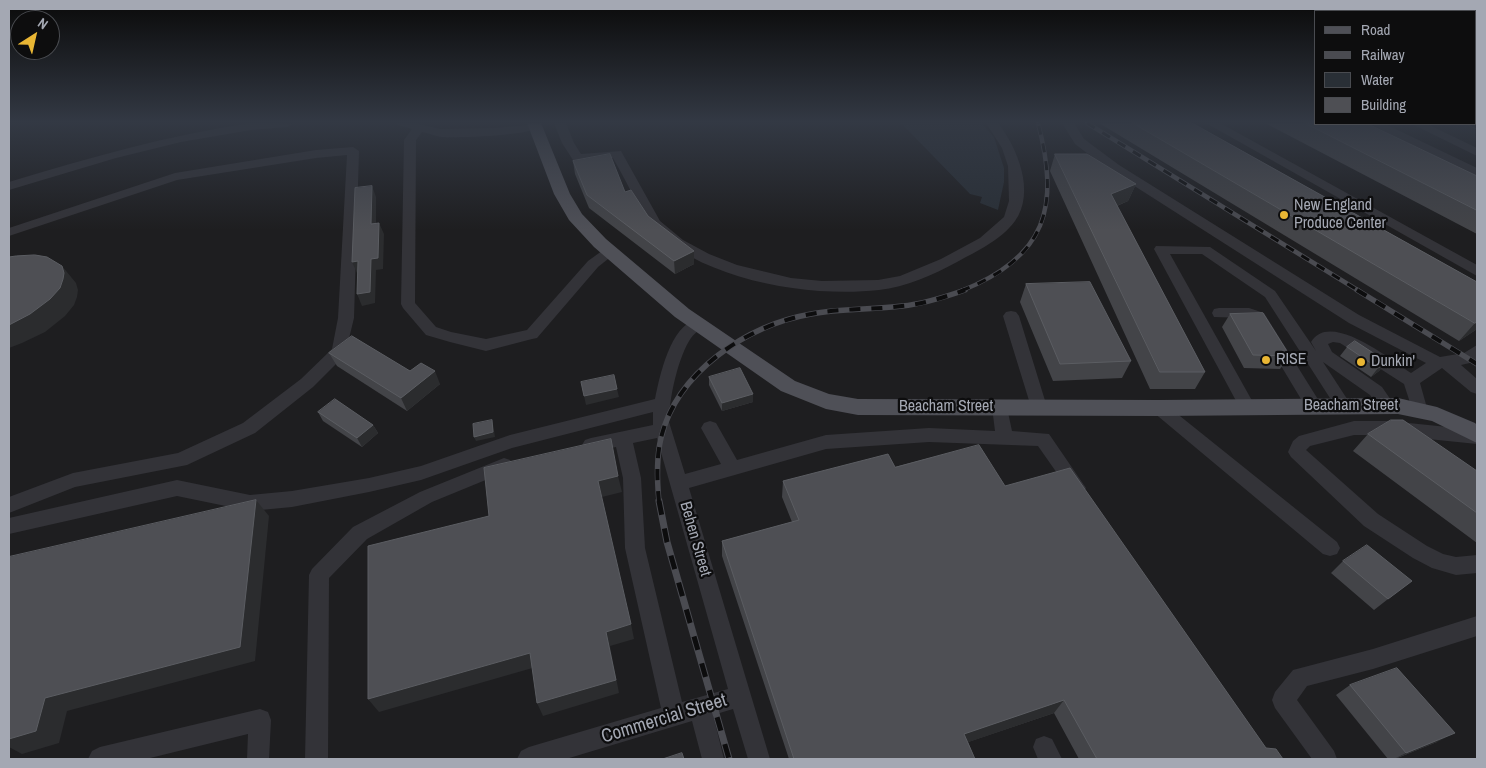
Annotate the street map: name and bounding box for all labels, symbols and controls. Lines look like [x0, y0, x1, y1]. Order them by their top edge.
north arrow [10, 10, 60, 60]
legend [1314, 10, 1476, 125]
text: N [34, 14, 52, 33]
text: Road [1361, 19, 1390, 40]
text: Railway [1361, 44, 1405, 65]
text: Water [1361, 69, 1393, 90]
text: Building [1361, 94, 1406, 115]
place label: New England Produce Center [1294, 196, 1386, 234]
marker: New England Produce Center [1278, 209, 1290, 221]
place label: RISE [1276, 350, 1307, 370]
place label: Dunkin' [1371, 352, 1415, 372]
marker: RISE [1260, 354, 1272, 366]
marker: Dunkin' [1355, 356, 1367, 368]
street label: Beacham Street [1304, 396, 1398, 416]
street label: Beacham Street [899, 397, 993, 417]
street label: Behen Street [675, 500, 715, 578]
street label: Commercial Street [599, 689, 729, 749]

